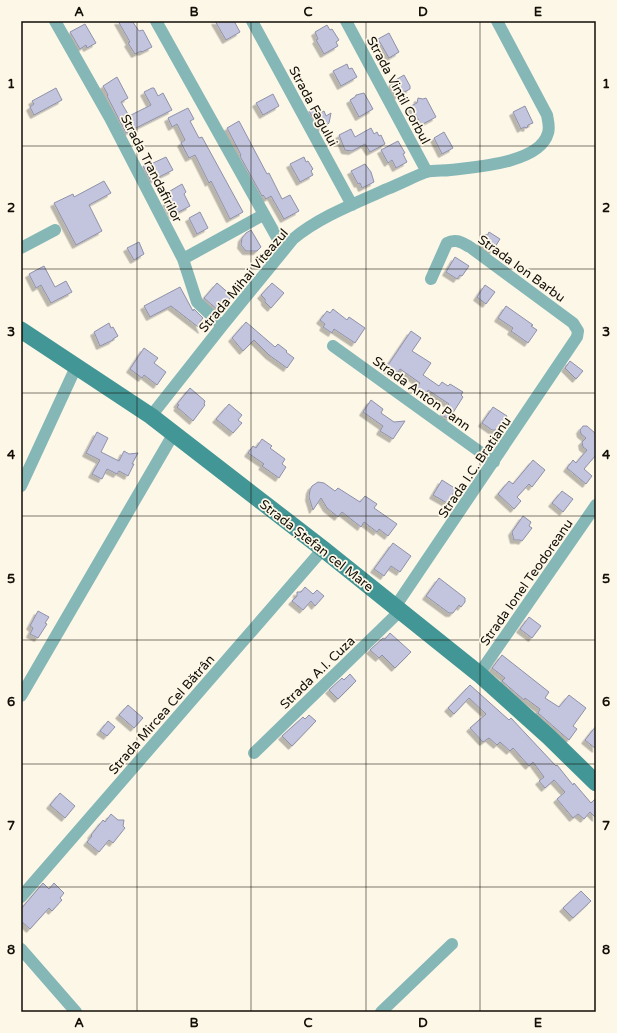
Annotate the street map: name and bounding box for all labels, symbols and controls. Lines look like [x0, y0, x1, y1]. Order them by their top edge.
text: A [74, 4, 84, 20]
text: B [189, 4, 199, 20]
text: C [303, 4, 313, 20]
text: D [418, 4, 428, 20]
text: E [534, 4, 542, 20]
street label: Strada Vintil Corbul [363, 34, 433, 147]
street label: Strada Fagului [285, 64, 341, 149]
text: 1 [7, 76, 15, 92]
text: 1 [602, 76, 610, 92]
street label: Strada Trandafirilor [117, 112, 185, 225]
text: 2 [7, 200, 15, 216]
text: 2 [602, 200, 610, 216]
street label: Strada Mihai Viteazul [196, 225, 292, 336]
street label: Strada Ion Barbu [475, 232, 568, 306]
text: 3 [7, 324, 15, 340]
text: 3 [602, 324, 610, 340]
street label: Strada Anton Pann [369, 353, 473, 435]
street label: Strada I.C. Bratianu [435, 414, 515, 521]
text: 4 [7, 447, 16, 463]
text: 4 [602, 447, 611, 463]
street label: Strada Ștefan cel Mare [256, 496, 376, 595]
street label: Strada Ionel Teodoreanu [477, 516, 577, 649]
text: 5 [7, 571, 15, 587]
text: 5 [602, 571, 610, 587]
street label: Strada A.I. Cuza [277, 633, 358, 713]
street label: Strada Mircea Cel Bătrân [105, 652, 218, 778]
text: 6 [7, 694, 15, 710]
text: 6 [602, 694, 610, 710]
text: 7 [7, 818, 15, 834]
text: 7 [602, 818, 610, 834]
text: 8 [7, 942, 15, 958]
text: 8 [602, 942, 610, 958]
text: A [74, 1015, 84, 1031]
text: B [189, 1015, 199, 1031]
text: C [303, 1015, 313, 1031]
text: D [418, 1015, 428, 1031]
text: E [534, 1015, 542, 1031]

